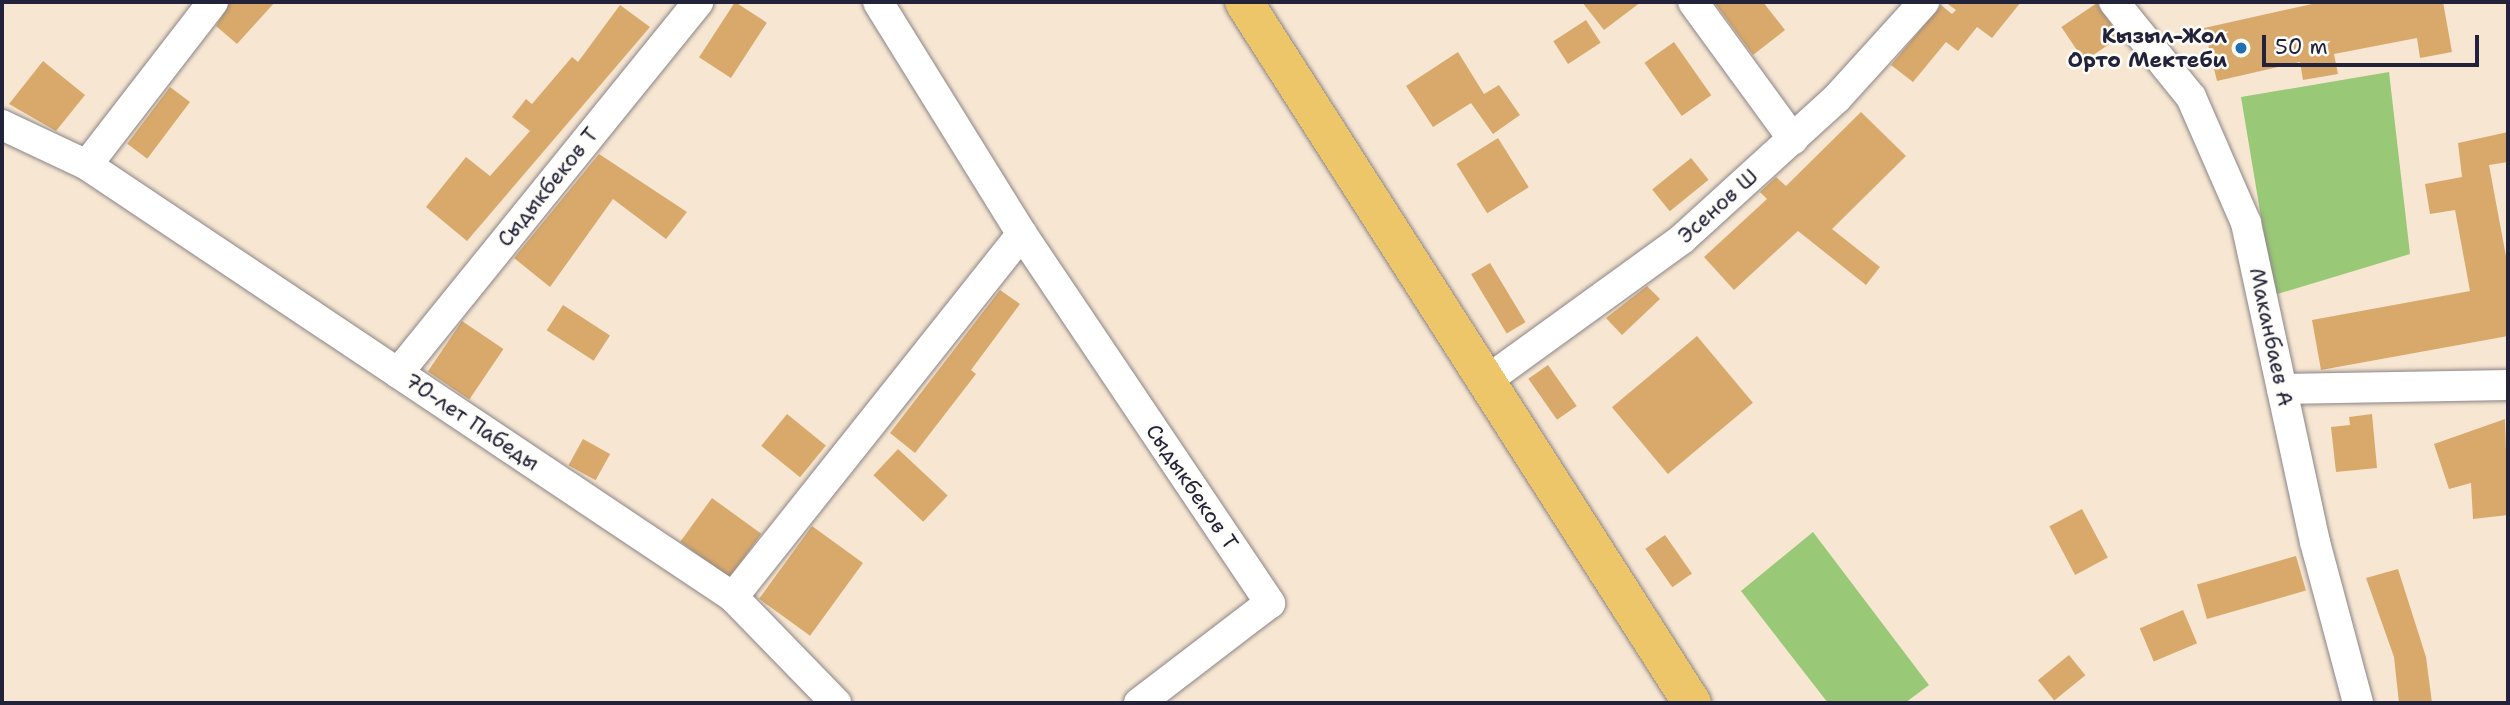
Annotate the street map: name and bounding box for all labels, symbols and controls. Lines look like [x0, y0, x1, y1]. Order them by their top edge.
scale bar [2265, 21, 2482, 65]
place label: Кызыл-Жол Орто Мектеби [2068, 23, 2227, 73]
text: 50 m [2275, 33, 2328, 61]
marker: Кызыл-Жол Орто Мектеби [2233, 40, 2249, 56]
street label: Сыдыкбеков Т [492, 122, 604, 252]
street label: Эсенов Ш [1673, 164, 1763, 248]
street label: Маканбаев А [2244, 265, 2298, 409]
street label: 70-лет Пабеды [400, 368, 544, 476]
street label: Сыдыкбеков Т [1141, 419, 1243, 555]

